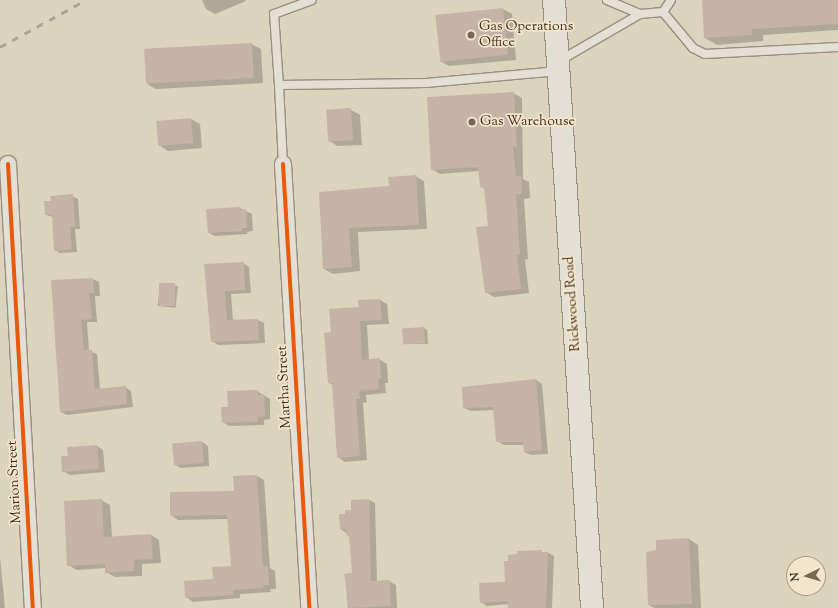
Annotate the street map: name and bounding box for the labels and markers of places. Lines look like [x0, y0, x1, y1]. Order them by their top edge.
place label: Gas Operations Office [479, 19, 573, 52]
marker: Gas Operations Office [466, 30, 476, 40]
place label: Gas Warehouse [480, 114, 575, 130]
marker: Gas Warehouse [467, 117, 477, 127]

